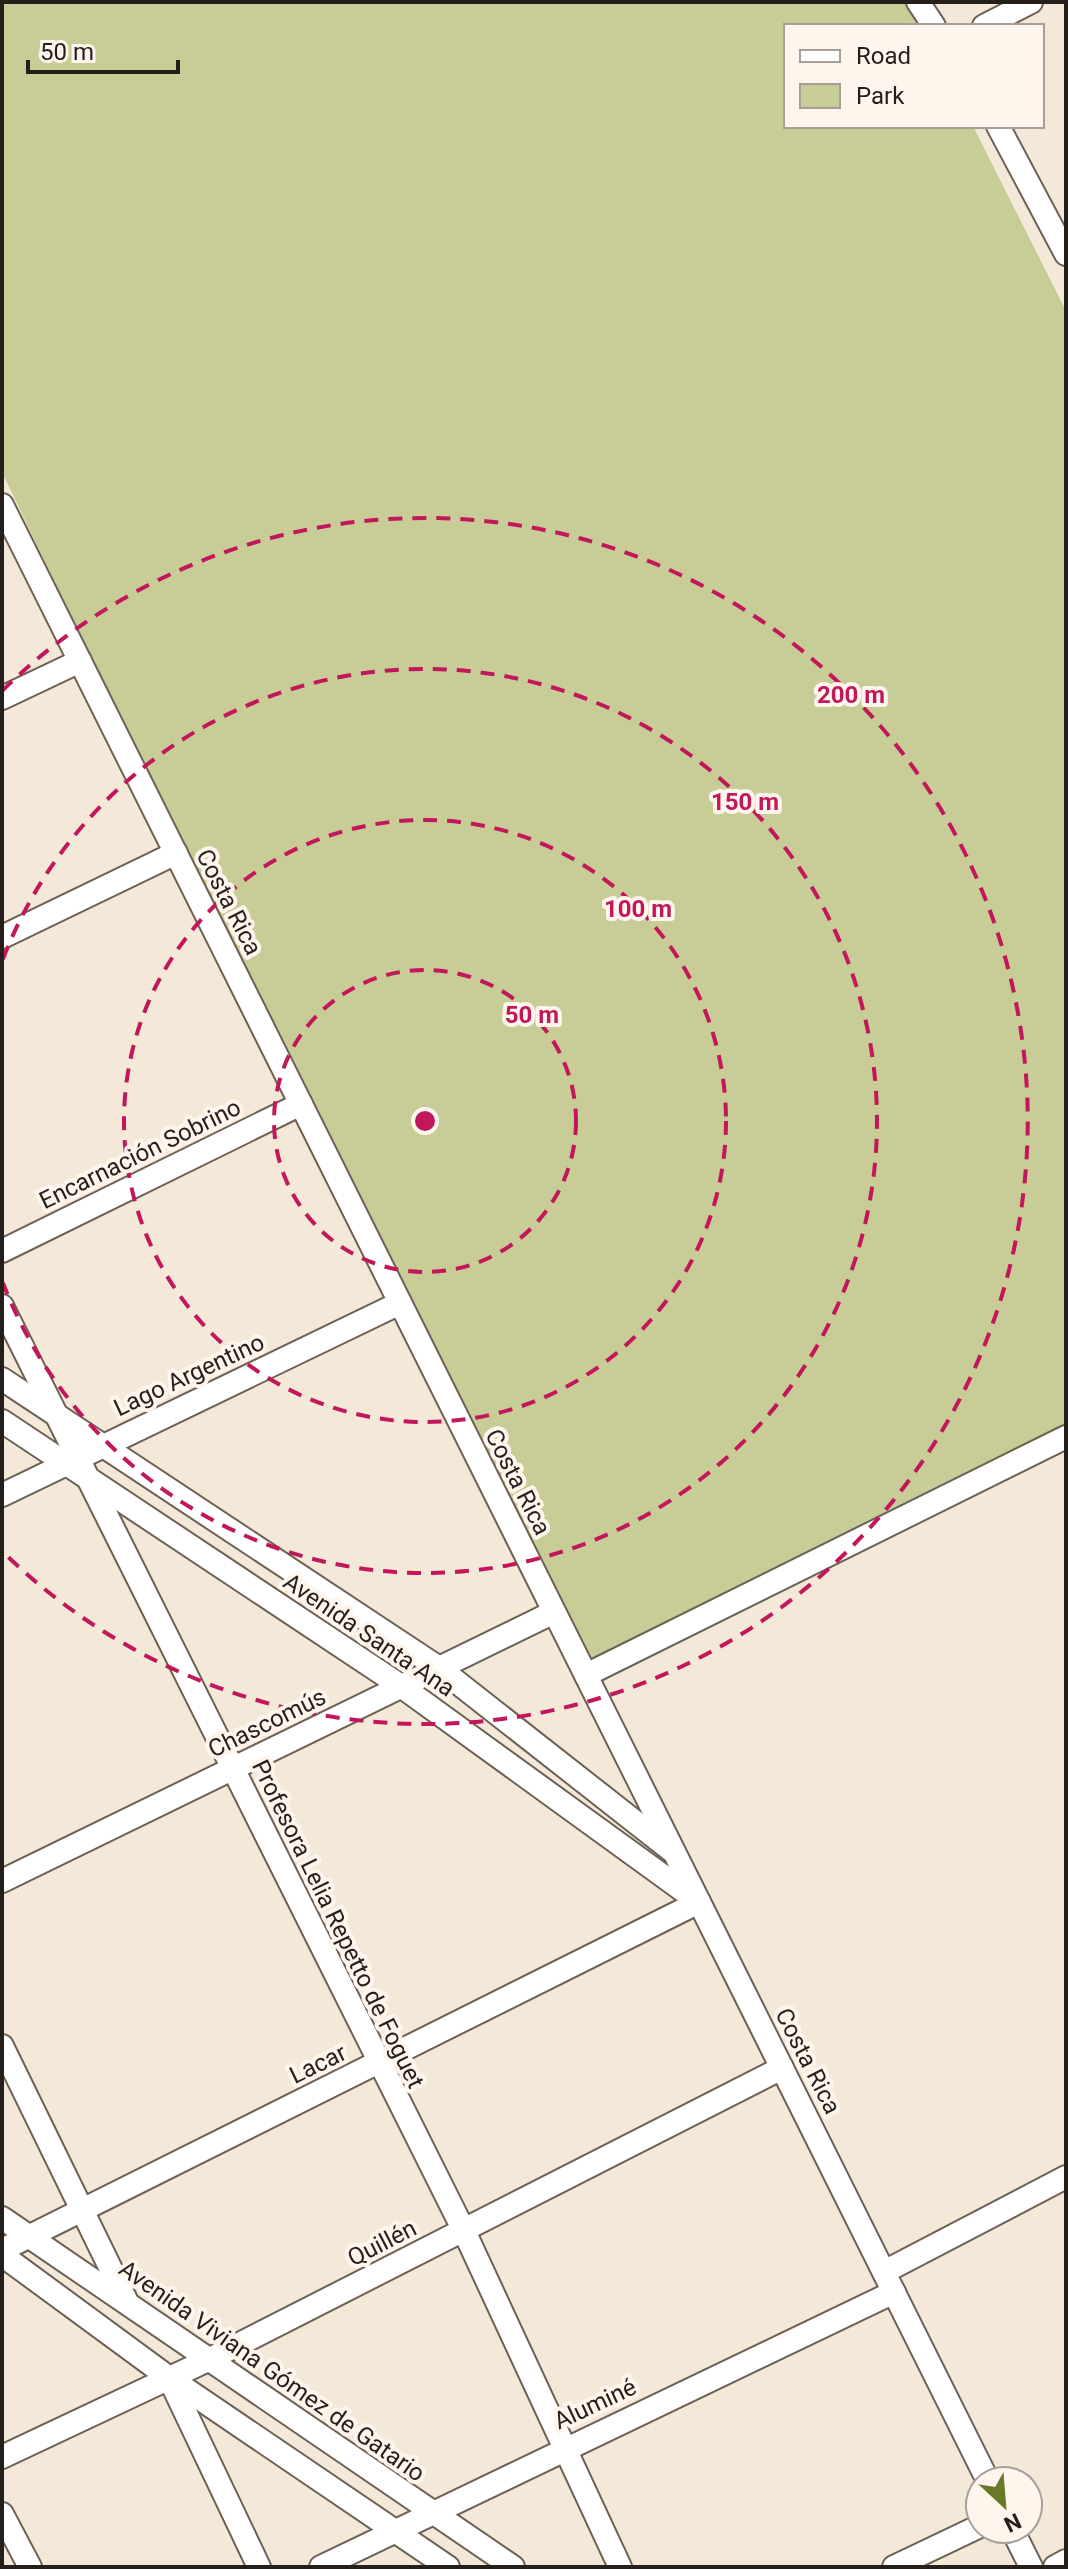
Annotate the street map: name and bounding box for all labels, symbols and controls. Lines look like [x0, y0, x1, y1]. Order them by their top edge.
scale bar [28, 24, 178, 74]
legend [784, 24, 1044, 128]
text: 50 m [40, 38, 94, 66]
text: Road [856, 42, 911, 70]
text: Park [856, 82, 905, 110]
text: 200 m [817, 681, 885, 709]
text: 150 m [711, 788, 779, 816]
street label: Costa Rica [190, 845, 268, 959]
text: 100 m [604, 895, 672, 923]
text: 50 m [505, 1001, 559, 1029]
street label: Encarnación Sobrino [35, 1093, 245, 1215]
centre of rings [411, 1107, 439, 1135]
street label: Lago Argentino [109, 1328, 269, 1422]
street label: Costa Rica [479, 1425, 557, 1539]
street label: Avenida Santa Ana [278, 1567, 460, 1703]
street label: Chascomús [204, 1683, 330, 1763]
street label: Profesora Lelia Repetto de Foguet [246, 1755, 430, 2093]
street label: Costa Rica [769, 2004, 847, 2118]
street label: Lacar [285, 2038, 351, 2090]
street label: Quillén [343, 2214, 421, 2272]
street label: Avenida Viviana Gómez de Gatario [114, 2254, 430, 2488]
street label: Aluminé [549, 2373, 641, 2435]
north arrow [964, 2465, 1044, 2545]
text: N [1000, 2508, 1025, 2537]

